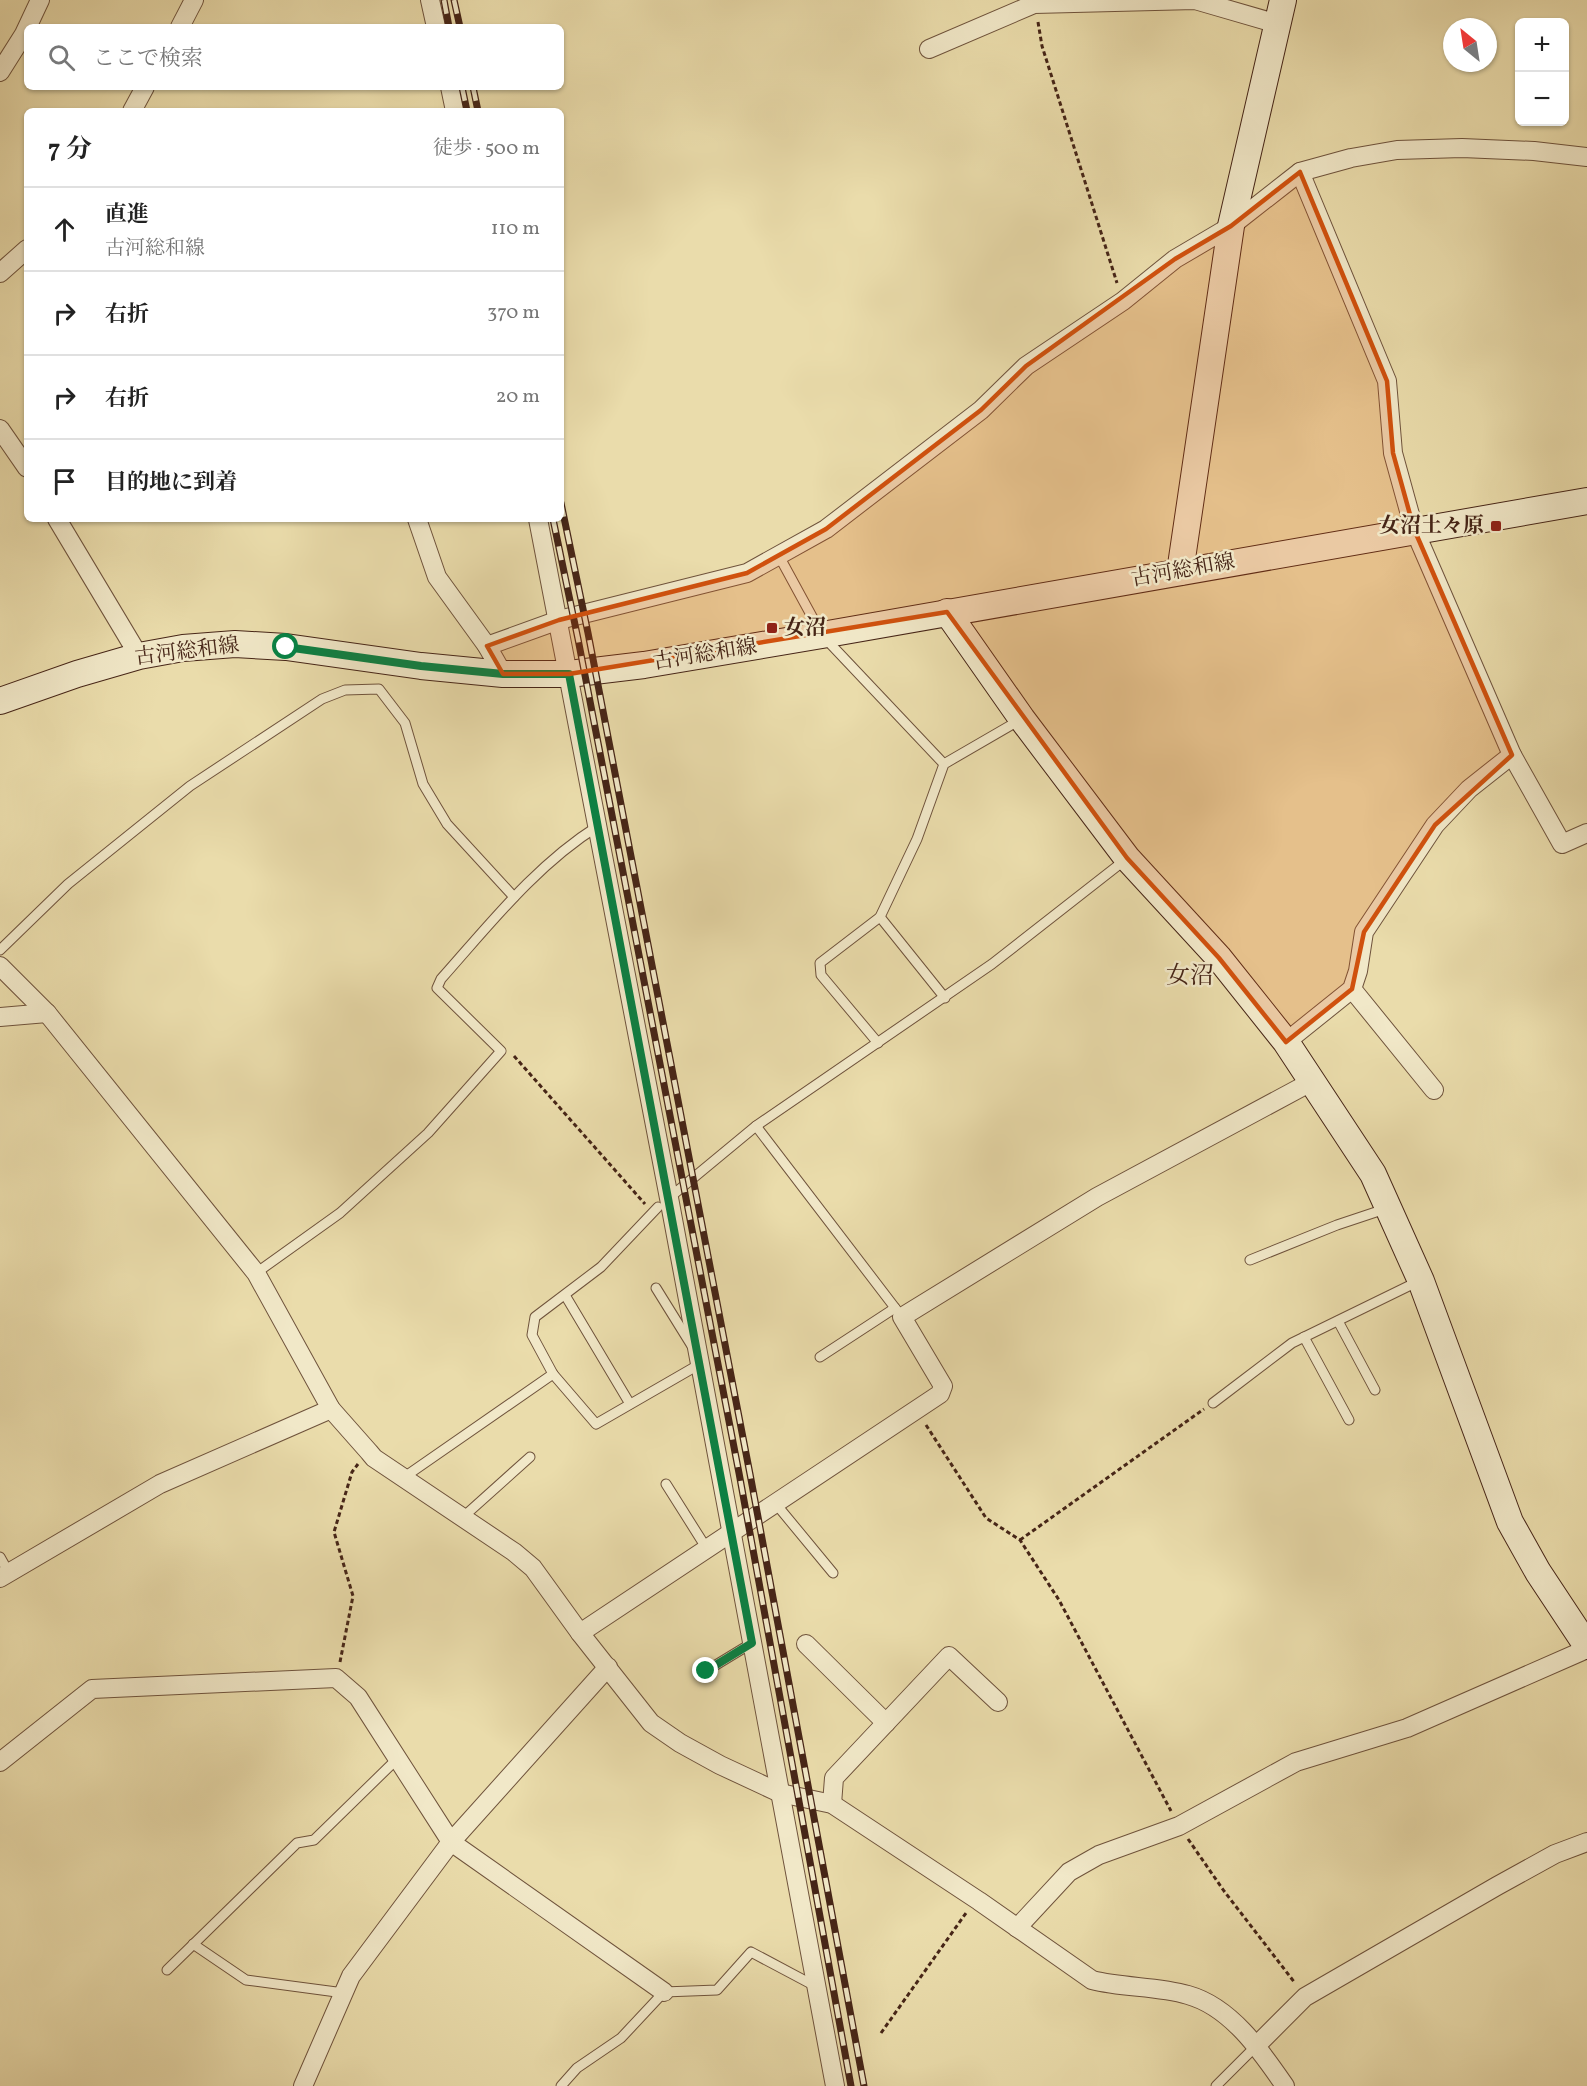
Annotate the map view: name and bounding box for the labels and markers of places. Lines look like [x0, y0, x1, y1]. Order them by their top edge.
place label: 女沼土々原 [1379, 512, 1484, 541]
marker: 女沼土々原 [1489, 519, 1503, 533]
place label: 女沼 [784, 614, 826, 643]
marker: 女沼 [765, 621, 779, 635]

